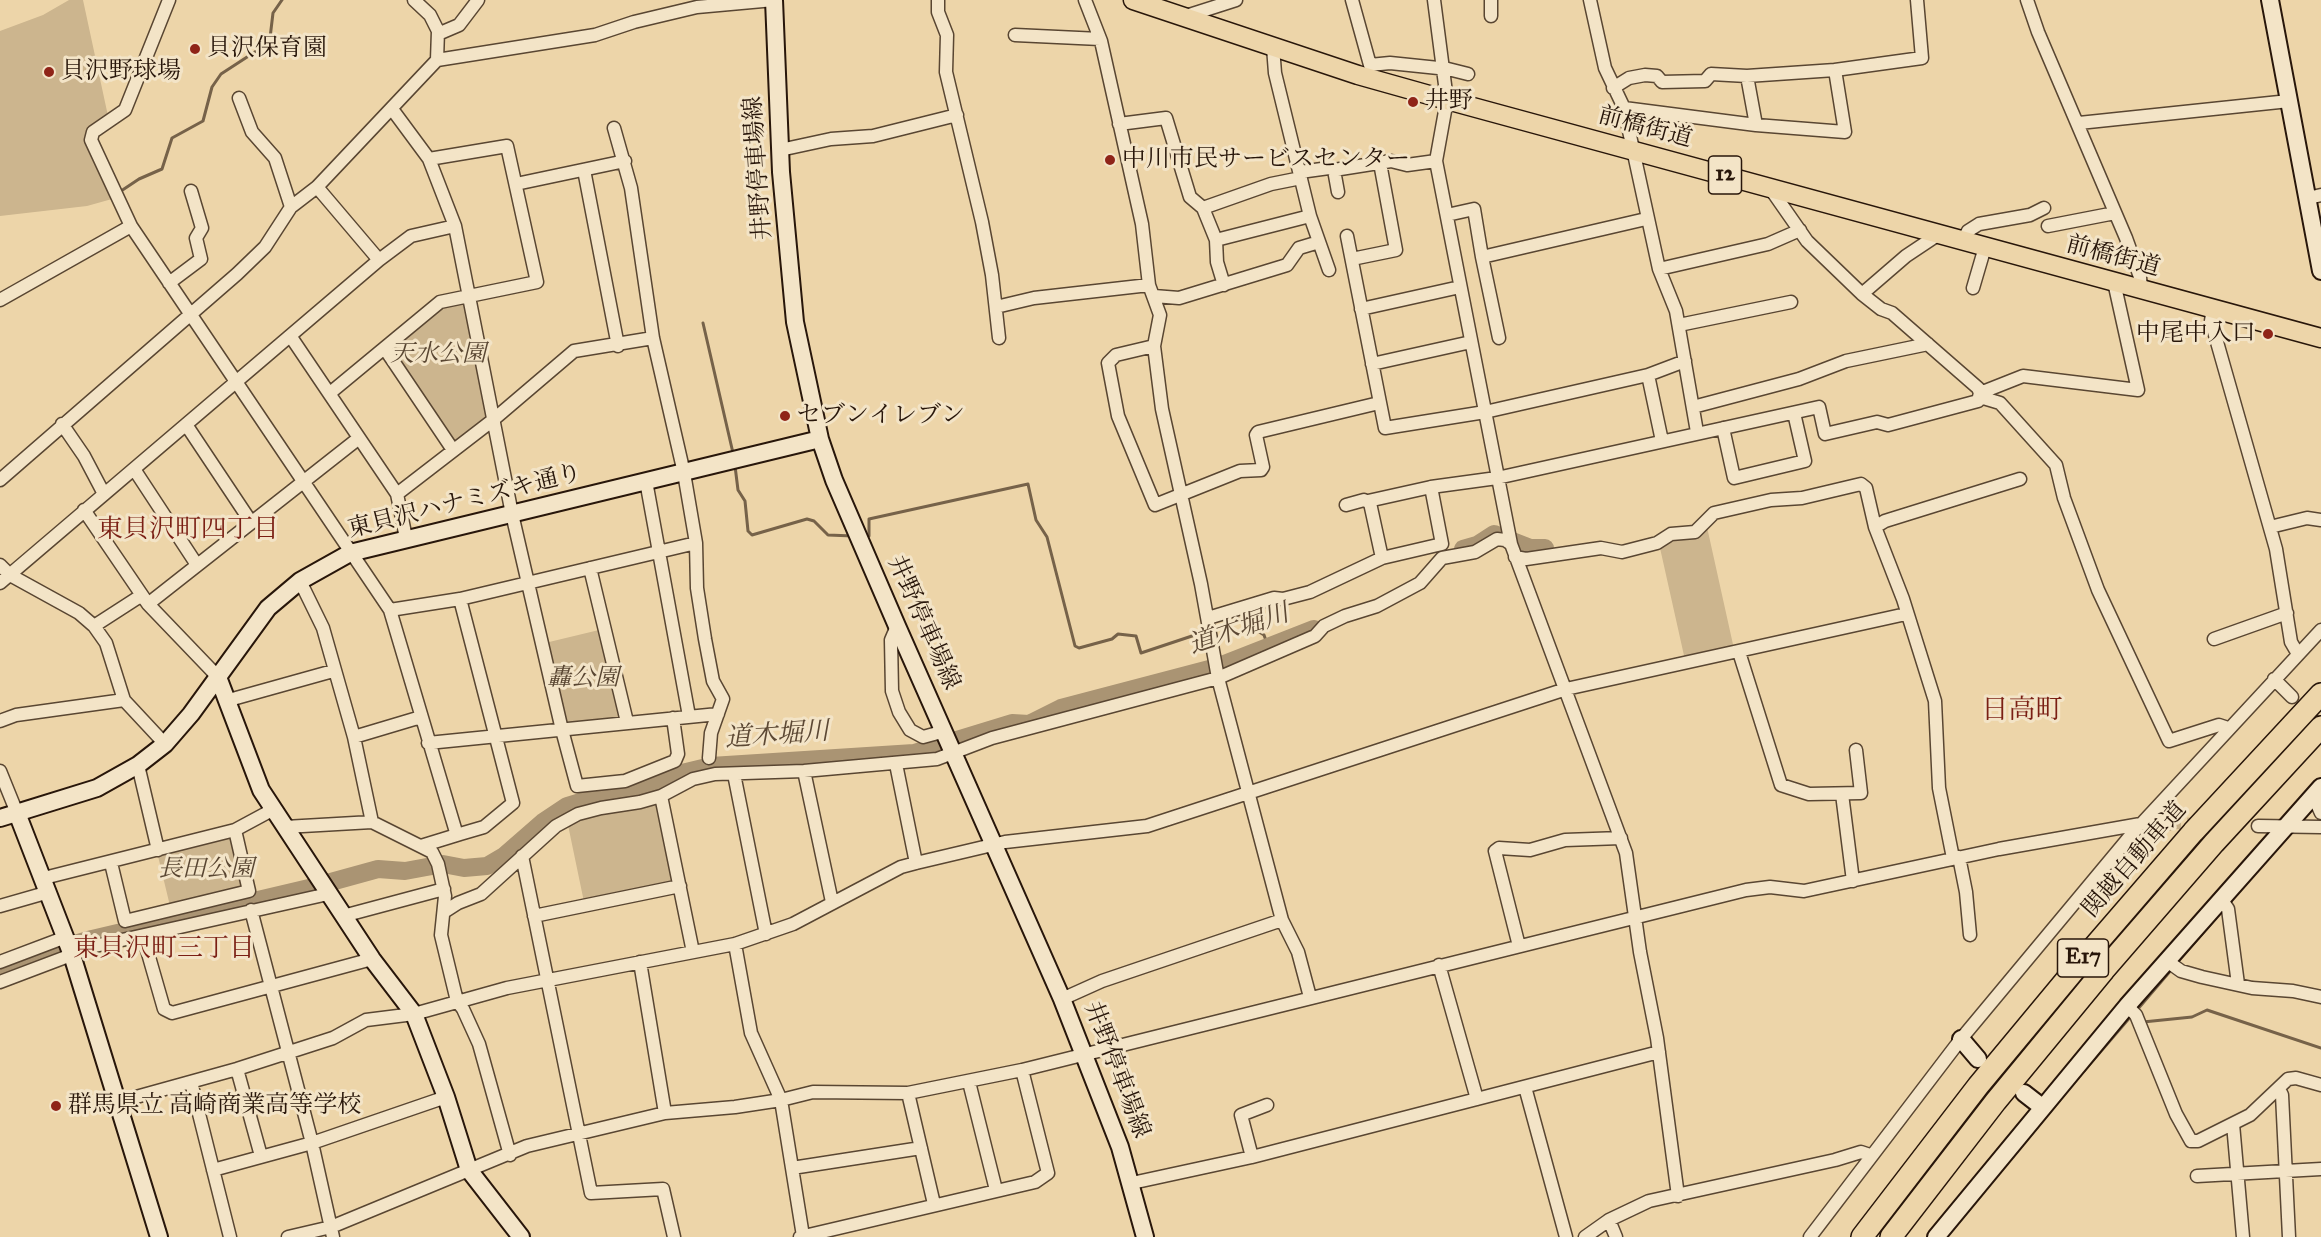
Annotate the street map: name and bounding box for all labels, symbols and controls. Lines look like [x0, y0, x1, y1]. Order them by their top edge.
place label: 貝沢保育園 [207, 35, 327, 63]
marker: 貝沢保育園 [188, 42, 202, 56]
place label: 貝沢野球場 [61, 58, 181, 86]
marker: 貝沢野球場 [42, 65, 56, 79]
place label: 井野 [1425, 88, 1473, 116]
street label: 井野停車場線 [740, 95, 778, 241]
marker: 井野 [1406, 95, 1420, 109]
street label: 前橋街道 [1595, 102, 1695, 154]
place label: 中川市民サービスセンター [1122, 146, 1410, 174]
marker: 中川市民サービスセンター [1103, 153, 1117, 167]
road number: 12 [1708, 156, 1742, 194]
street label: 前橋街道 [2063, 231, 2163, 283]
place label: 中尾中入口 [2136, 320, 2256, 348]
marker: 中尾中入口 [2261, 327, 2275, 341]
park label: 天水公園 [390, 341, 486, 369]
place label: セブンイレブン [797, 402, 965, 430]
marker: セブンイレブン [778, 409, 792, 423]
street label: 東貝沢ハナミズキ通り [345, 459, 585, 545]
district label: 東貝沢町四丁目 [97, 515, 279, 547]
street label: 井野停車場線 [881, 551, 965, 695]
water label: 道木堀川 [1185, 598, 1293, 662]
park label: 轟公園 [547, 665, 619, 693]
district label: 日高町 [1982, 695, 2062, 727]
water label: 道木堀川 [724, 717, 830, 755]
street label: 関越自動車道 [2077, 796, 2193, 924]
park label: 長田公園 [158, 856, 254, 884]
district label: 東貝沢町三丁目 [73, 934, 255, 966]
road number: E17 [2058, 939, 2108, 977]
street label: 井野停車場線 [1077, 998, 1155, 1142]
place label: 群馬県立 高崎商業高等学校 [68, 1092, 361, 1120]
marker: 群馬県立 高崎商業高等学校 [49, 1099, 63, 1113]

